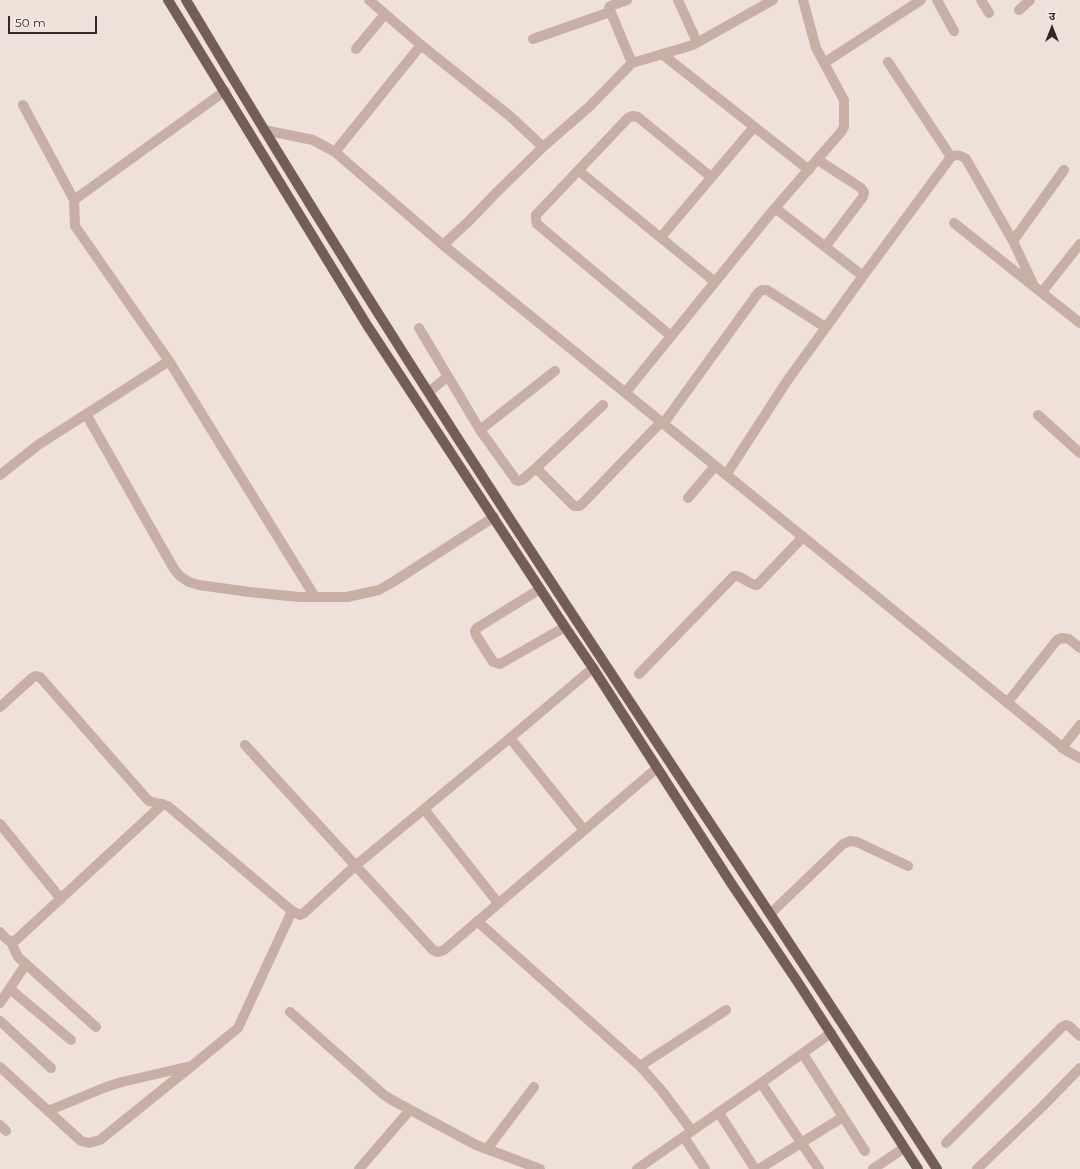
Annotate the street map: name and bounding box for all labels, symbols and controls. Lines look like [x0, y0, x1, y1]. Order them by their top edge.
scale bar [10, 8, 99, 34]
north arrow [1032, 8, 1072, 48]
text: उ [1049, 9, 1055, 23]
text: 50 m [15, 15, 46, 30]

